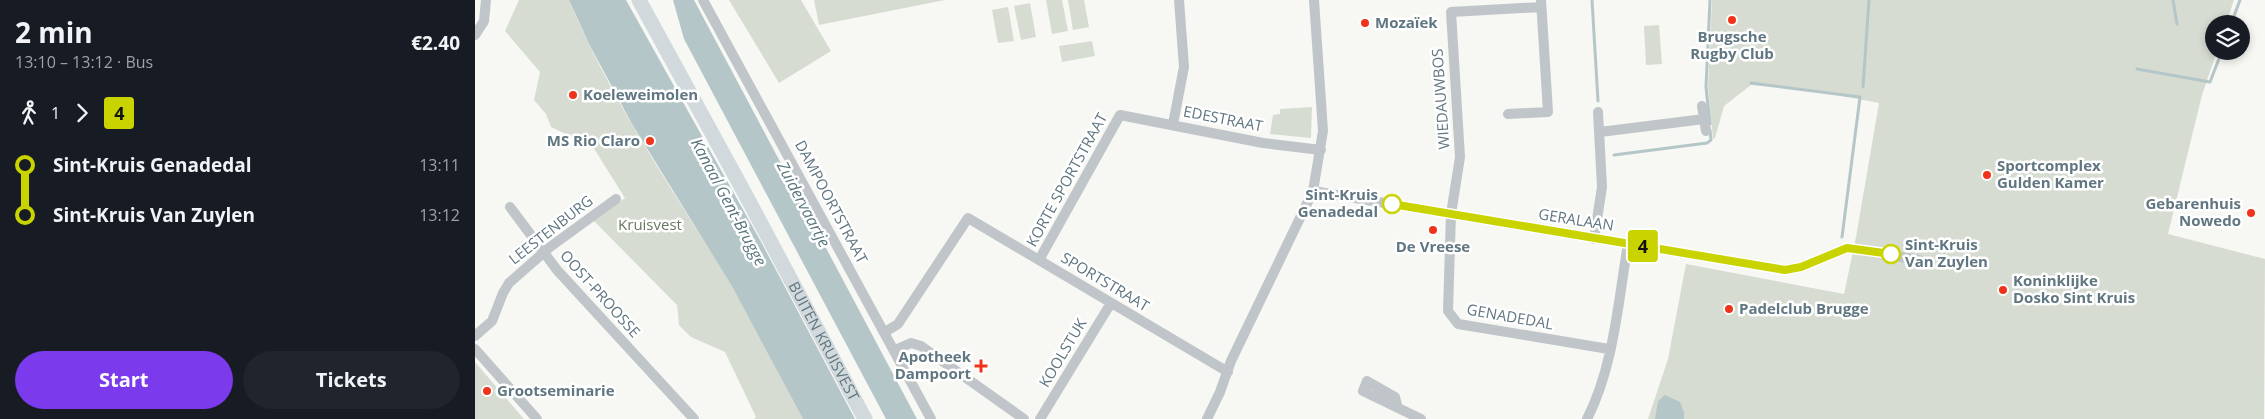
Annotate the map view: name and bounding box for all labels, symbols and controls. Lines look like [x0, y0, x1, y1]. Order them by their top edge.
place label: Mozaïek [1375, 12, 1438, 32]
text: 2 min [15, 13, 93, 51]
marker: Brugsche Rugby Club [1726, 14, 1738, 26]
map controls [2205, 15, 2250, 60]
button: layers [2205, 15, 2250, 60]
marker: Mozaïek [1359, 17, 1371, 29]
place label: Brugsche Rugby Club [1690, 26, 1774, 63]
text: €2.40 [411, 30, 460, 56]
street label: WIEDAUWBOS [1426, 48, 1454, 150]
text: 13:10 – 13:12 · Bus [15, 51, 153, 73]
place label: Koeleweimolen [583, 84, 698, 104]
marker: Koeleweimolen [567, 89, 579, 101]
icon: walk [15, 99, 43, 127]
icon: forward [68, 99, 96, 127]
text: 4 [114, 101, 124, 125]
street label: EDESTRAAT [1182, 101, 1265, 136]
text: 1 [51, 102, 60, 124]
street label: KORTE SPORTSTRAAT [1021, 108, 1112, 250]
place label: MS Rio Claro [547, 130, 640, 150]
water label: Kanaal Gent-Brugge [686, 134, 772, 270]
marker: MS Rio Claro [644, 135, 656, 147]
street label: DAMPOORTSTRAAT [791, 136, 873, 267]
text: Sint-Kruis Genadedal [53, 152, 252, 178]
text: 13:11 [419, 154, 460, 176]
place label: Sportcomplex Gulden Kamer [1997, 155, 2104, 192]
water label: Zuidervaartje [772, 156, 836, 251]
marker: Sportcomplex Gulden Kamer [1981, 169, 1993, 181]
place label: Sint-Kruis Genadedal [1298, 184, 1378, 221]
street label: LEESTENBURG [504, 190, 596, 268]
place label: Gebarenhuis Nowedo [2145, 193, 2241, 230]
marker: Sint-Kruis Genadedal [1382, 194, 1402, 214]
text: Sint-Kruis Van Zuylen [53, 202, 255, 228]
street label: GERALAAN [1537, 203, 1615, 235]
text: 13:12 [419, 204, 460, 226]
marker: Gebarenhuis Nowedo [2245, 207, 2257, 219]
park label: Kruisvest [618, 214, 682, 234]
marker: De Vreese [1427, 224, 1439, 236]
line badge: 4 [1627, 230, 1659, 262]
text: 4 [1638, 234, 1648, 258]
place label: Sint-Kruis Van Zuylen [1905, 234, 1988, 271]
place label: De Vreese [1396, 236, 1470, 256]
marker: Sint-Kruis Van Zuylen [1881, 244, 1901, 264]
street label: OOST-PROOSSE [556, 245, 645, 341]
street label: SPORTSTRAAT [1058, 247, 1154, 316]
place label: Koninklijke Dosko Sint Kruis [2013, 270, 2135, 307]
street label: BUITEN KRUISVEST [785, 278, 865, 405]
marker: Koninklijke Dosko Sint Kruis [1997, 284, 2009, 296]
place label: Padelclub Brugge [1739, 298, 1869, 318]
street label: GENADEDAL [1465, 299, 1555, 333]
marker: Padelclub Brugge [1723, 303, 1735, 315]
street label: KOOLSTUK [1034, 314, 1091, 391]
place label: Apotheek Dampoort [895, 346, 972, 383]
button: Start [15, 351, 233, 409]
button: Tickets [243, 351, 460, 409]
marker: Apotheek Dampoort [975, 360, 987, 372]
place label: Grootseminarie [497, 380, 615, 400]
marker: Grootseminarie [481, 385, 493, 397]

